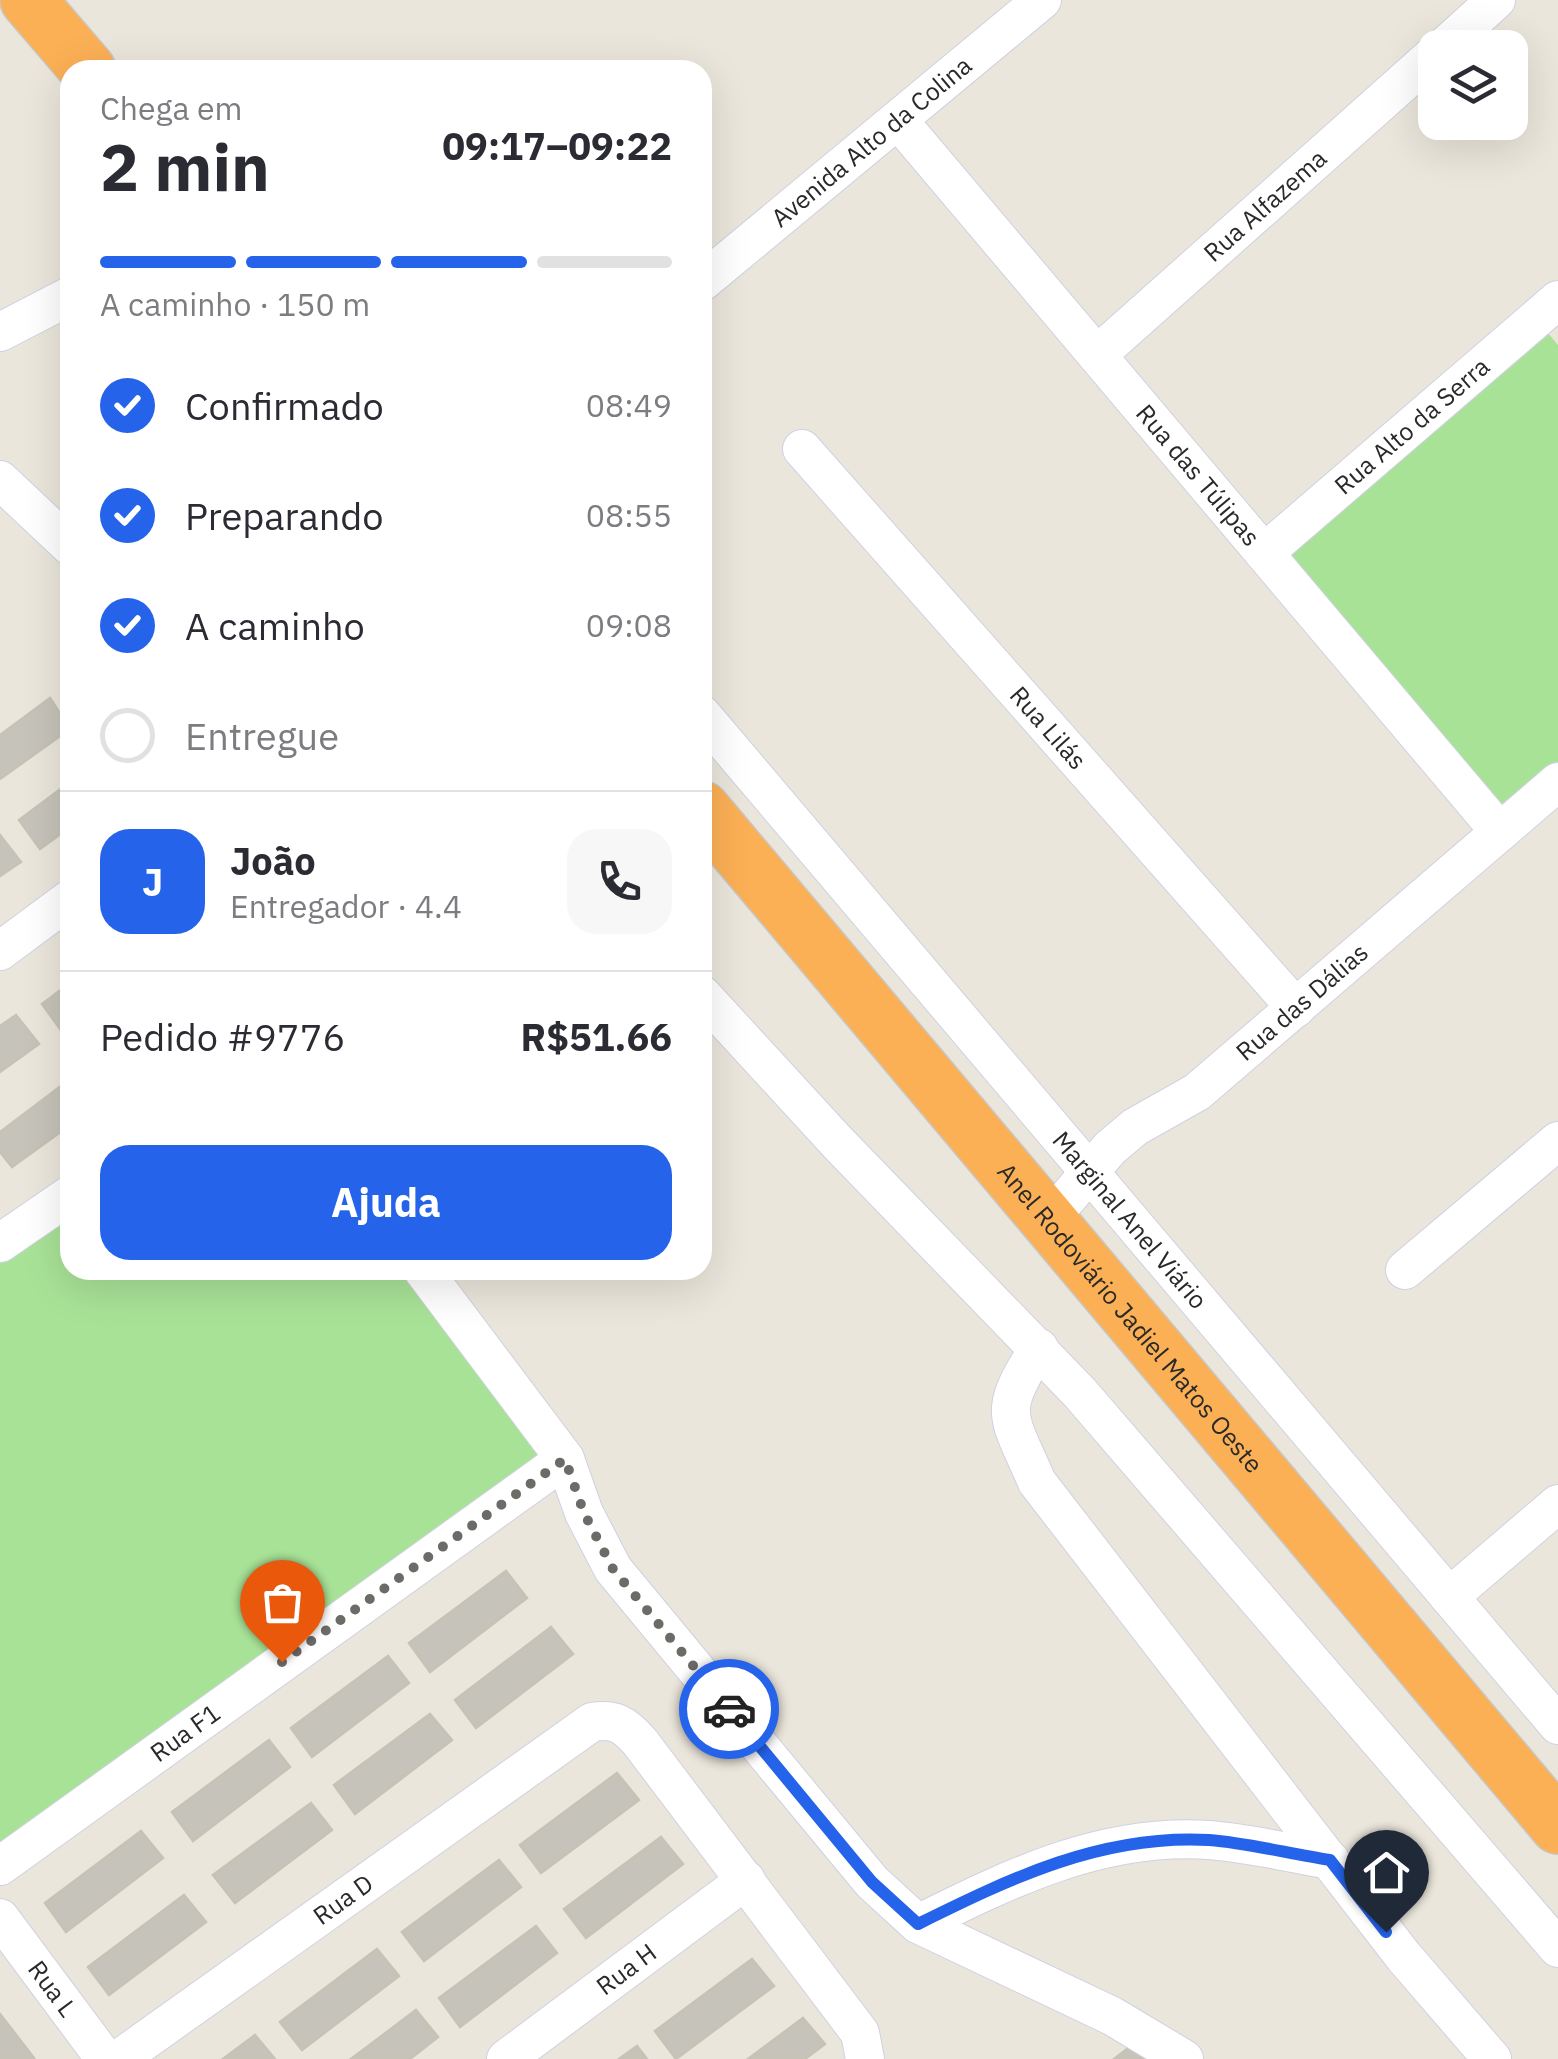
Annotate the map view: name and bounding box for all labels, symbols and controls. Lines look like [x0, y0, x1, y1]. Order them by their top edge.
map controls [1418, 30, 1528, 140]
button: layers [1418, 30, 1528, 140]
street label: Avenida Alto da Colina [764, 48, 978, 234]
text: Chega em [100, 87, 243, 129]
text: 09:17–09:22 [442, 121, 672, 170]
text: 2 min [100, 124, 270, 209]
street label: Rua Alfazema [1196, 141, 1333, 269]
text: A caminho · 150 m [100, 283, 370, 325]
street label: Rua Alto da Serra [1327, 349, 1496, 501]
icon: check [100, 378, 155, 433]
text: Confirmado [185, 381, 384, 430]
text: 08:49 [586, 384, 672, 426]
street label: Rua das Túlipas [1129, 397, 1268, 553]
icon: check [100, 488, 155, 543]
text: Preparando [185, 491, 384, 540]
text: 08:55 [586, 494, 672, 536]
icon: check [100, 598, 155, 653]
text: A caminho [185, 601, 365, 650]
text: 09:08 [586, 604, 672, 646]
street label: Rua Lilás [1003, 679, 1094, 776]
text: Entregue [185, 711, 339, 760]
button: phone [567, 829, 672, 934]
text: João [230, 836, 316, 885]
text: J [142, 857, 163, 906]
text: Entregador · 4.4 [230, 885, 462, 927]
street label: Rua das Dálias [1229, 935, 1375, 1067]
text: Pedido #9776 [100, 1012, 345, 1061]
text: R$51.66 [521, 1012, 672, 1061]
street label: Marginal Anel Viário [1046, 1124, 1215, 1315]
button: Ajuda [100, 1145, 672, 1260]
street label: Anel Rodoviário Jadiel Matos Oeste [991, 1155, 1271, 1479]
pin [240, 1560, 325, 1663]
icon: bag [255, 1575, 310, 1630]
courier [679, 1659, 779, 1759]
icon: car [702, 1682, 757, 1737]
street label: Rua F1 [143, 1696, 226, 1769]
pin [1344, 1830, 1429, 1933]
icon: home [1359, 1845, 1414, 1900]
street label: Rua D [306, 1866, 379, 1932]
street label: Rua H [589, 1936, 663, 2002]
street label: Rua L [21, 1954, 85, 2023]

